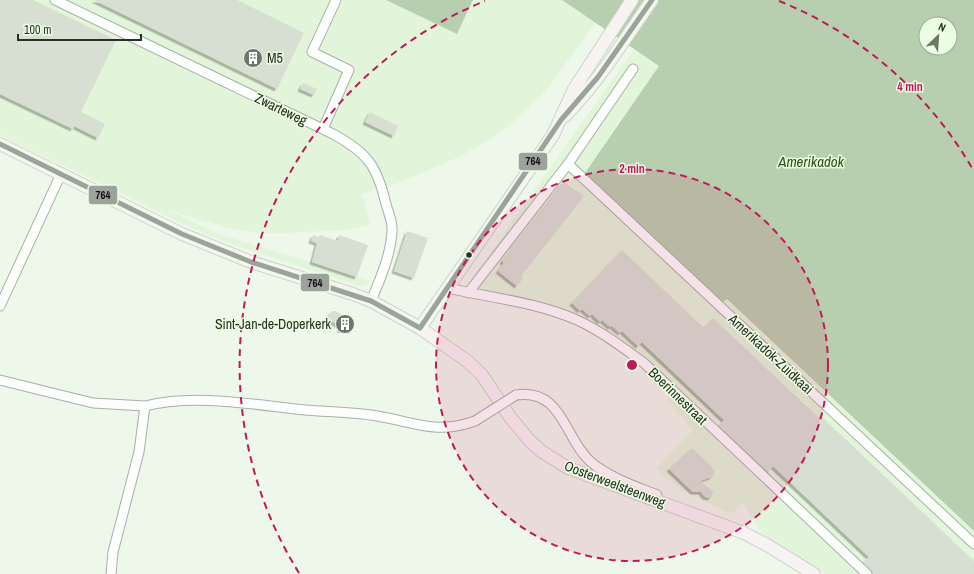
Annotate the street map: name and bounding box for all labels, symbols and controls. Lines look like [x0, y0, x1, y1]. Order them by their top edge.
scale bar [18, 16, 141, 42]
north arrow [918, 16, 958, 56]
text: N [936, 19, 948, 35]
text: 100 m [24, 22, 51, 38]
building icon: M5 [242, 47, 264, 69]
place label: M5 [267, 49, 283, 67]
text: 4 min [897, 79, 923, 95]
street label: Zwarteweg [252, 89, 311, 130]
water label: Amerikadok [777, 151, 845, 172]
line badge: 764 [518, 152, 548, 171]
text: 764 [525, 154, 541, 168]
text: 2 min [619, 161, 645, 177]
line badge: 764 [88, 185, 118, 205]
text: 764 [95, 188, 111, 202]
unlabelled marker [464, 250, 474, 260]
line badge: 764 [300, 273, 330, 292]
text: 764 [307, 276, 323, 290]
street label: Amerikadok-Zuidkaai [724, 309, 817, 398]
building icon: Sint-Jan-de-Doperkerk [334, 313, 356, 335]
place label: Sint-Jan-de-Doperkerk [215, 315, 331, 333]
centre of rings [625, 358, 639, 372]
street label: Boerinnestraat [645, 363, 711, 429]
street label: Oosterweelsteenweg [562, 456, 669, 512]

